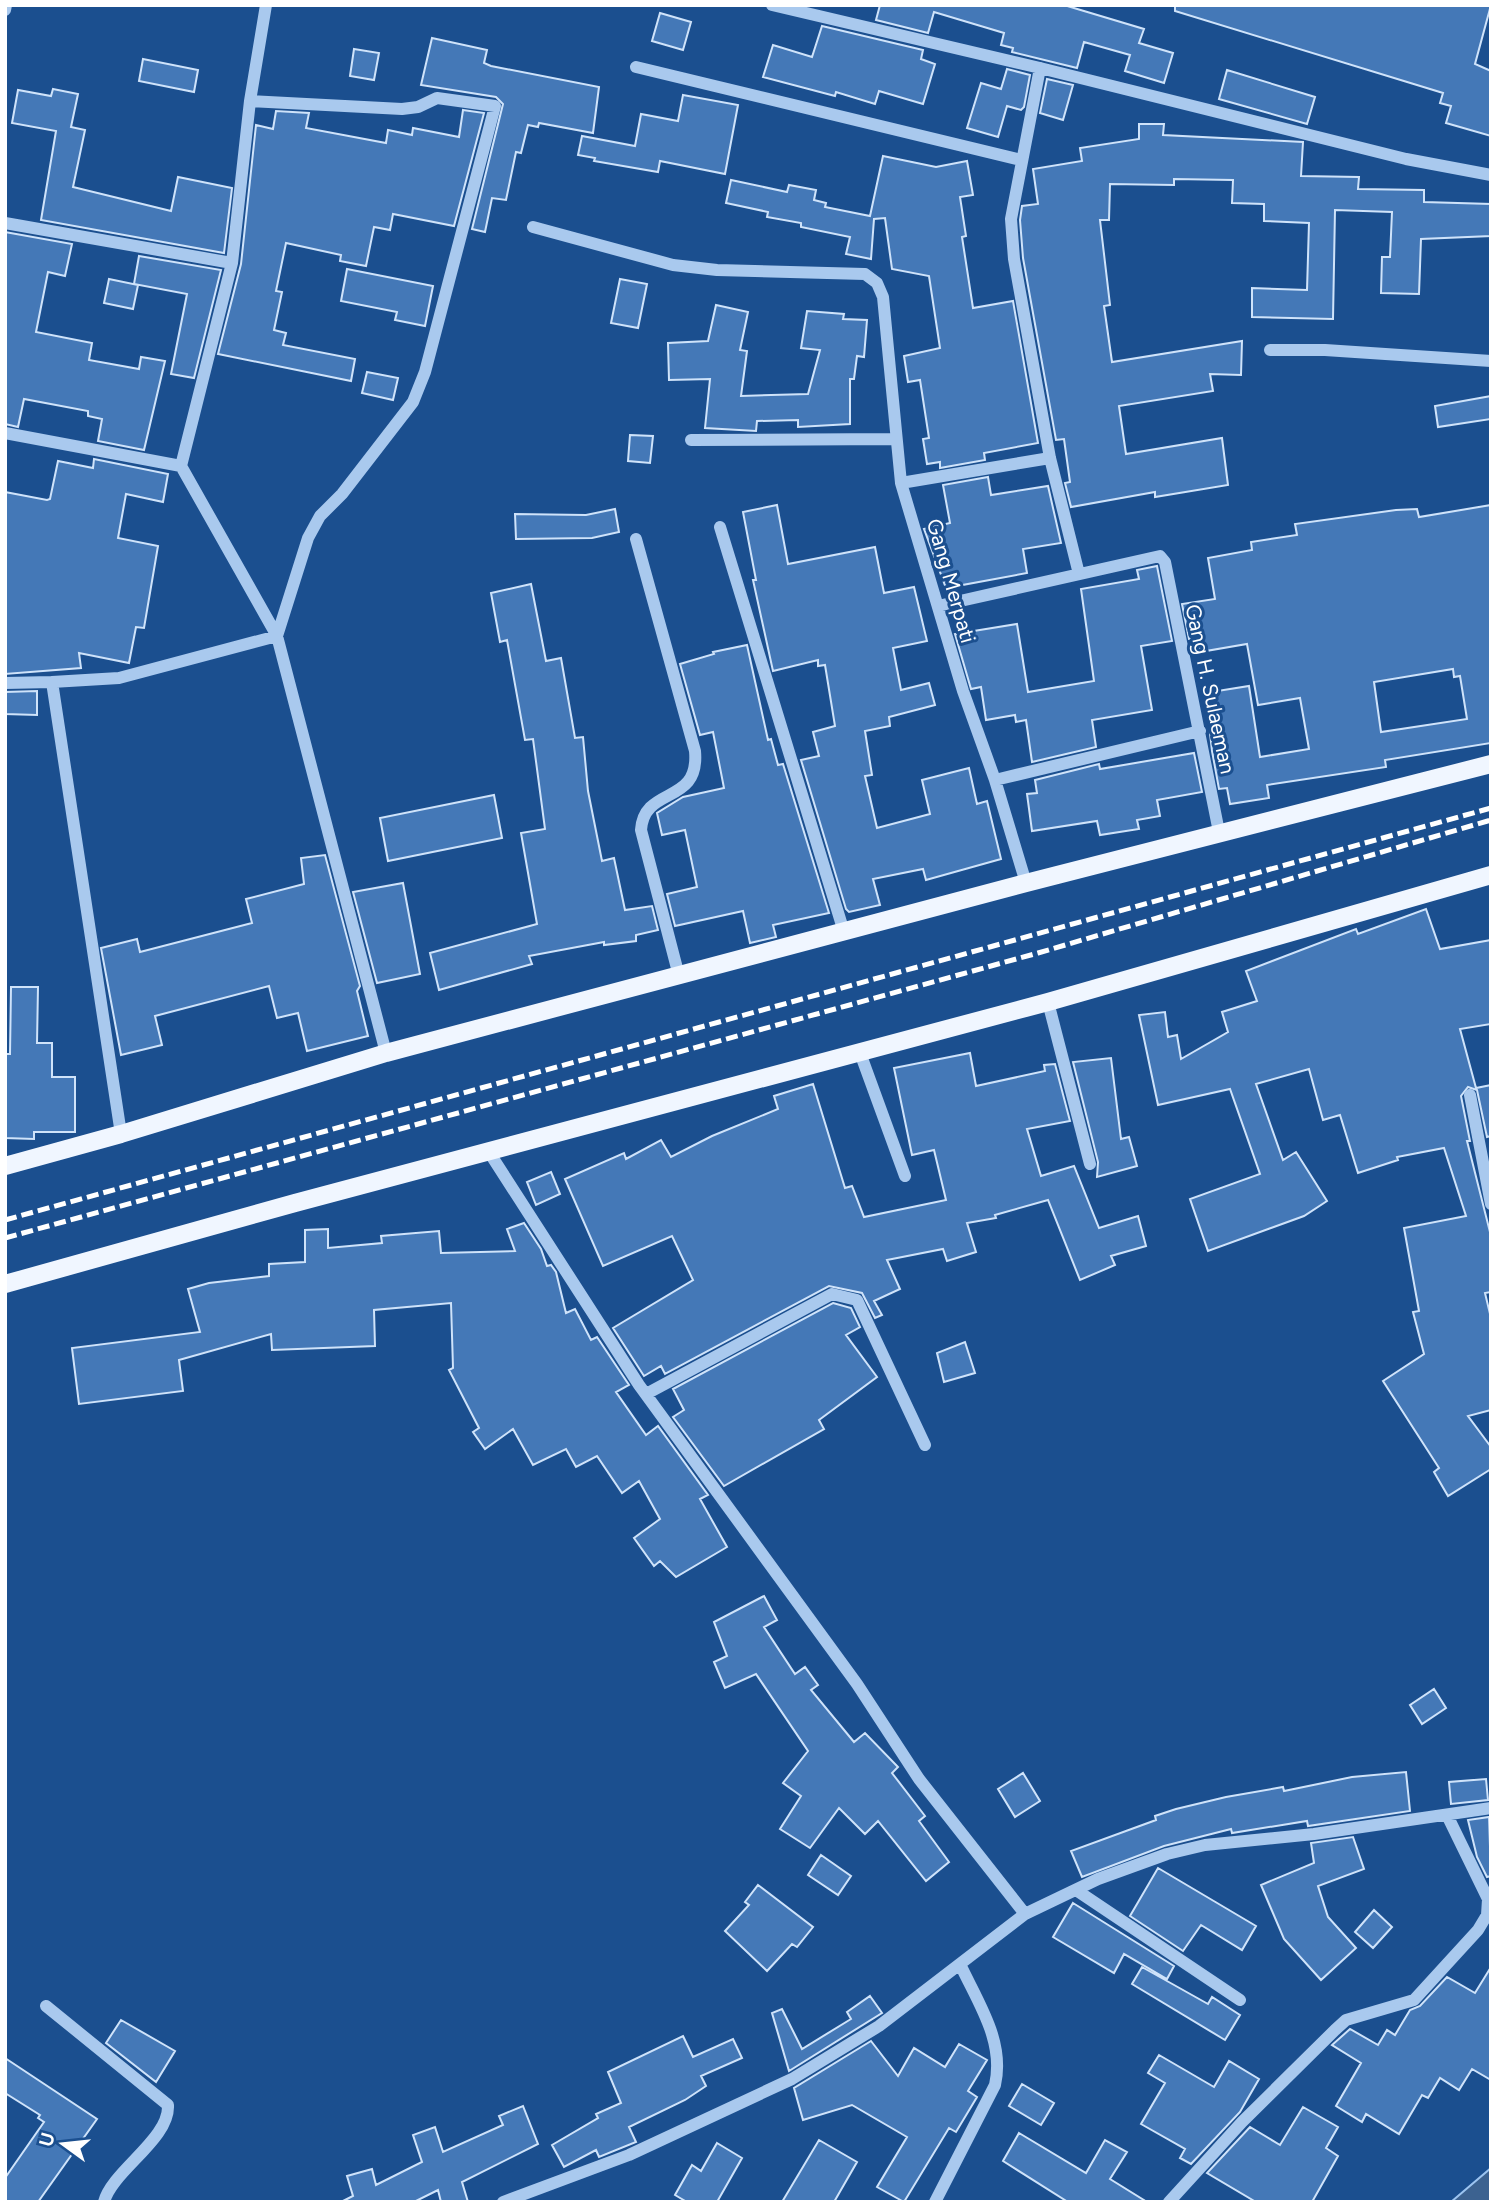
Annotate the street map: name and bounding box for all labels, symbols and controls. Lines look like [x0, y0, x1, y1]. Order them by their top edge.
street label: Gang Merpati [922, 516, 981, 646]
street label: Gang H. Sulaeman [1180, 602, 1241, 776]
north arrow [28, 2109, 98, 2179]
text: U [34, 2130, 60, 2149]

